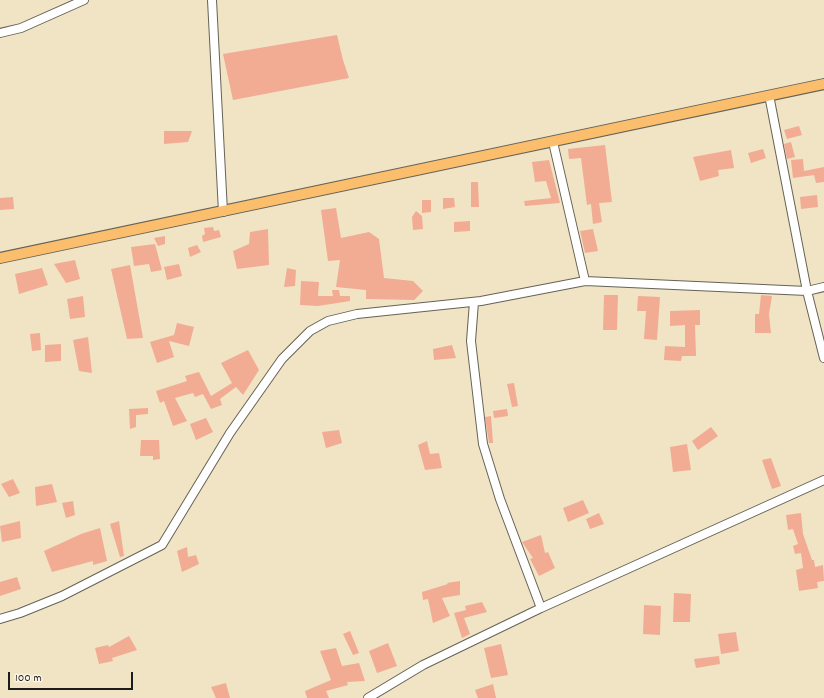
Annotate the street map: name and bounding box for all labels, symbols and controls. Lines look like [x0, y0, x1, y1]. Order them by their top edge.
scale bar [10, 664, 135, 690]
text: 100 m [15, 670, 42, 687]

